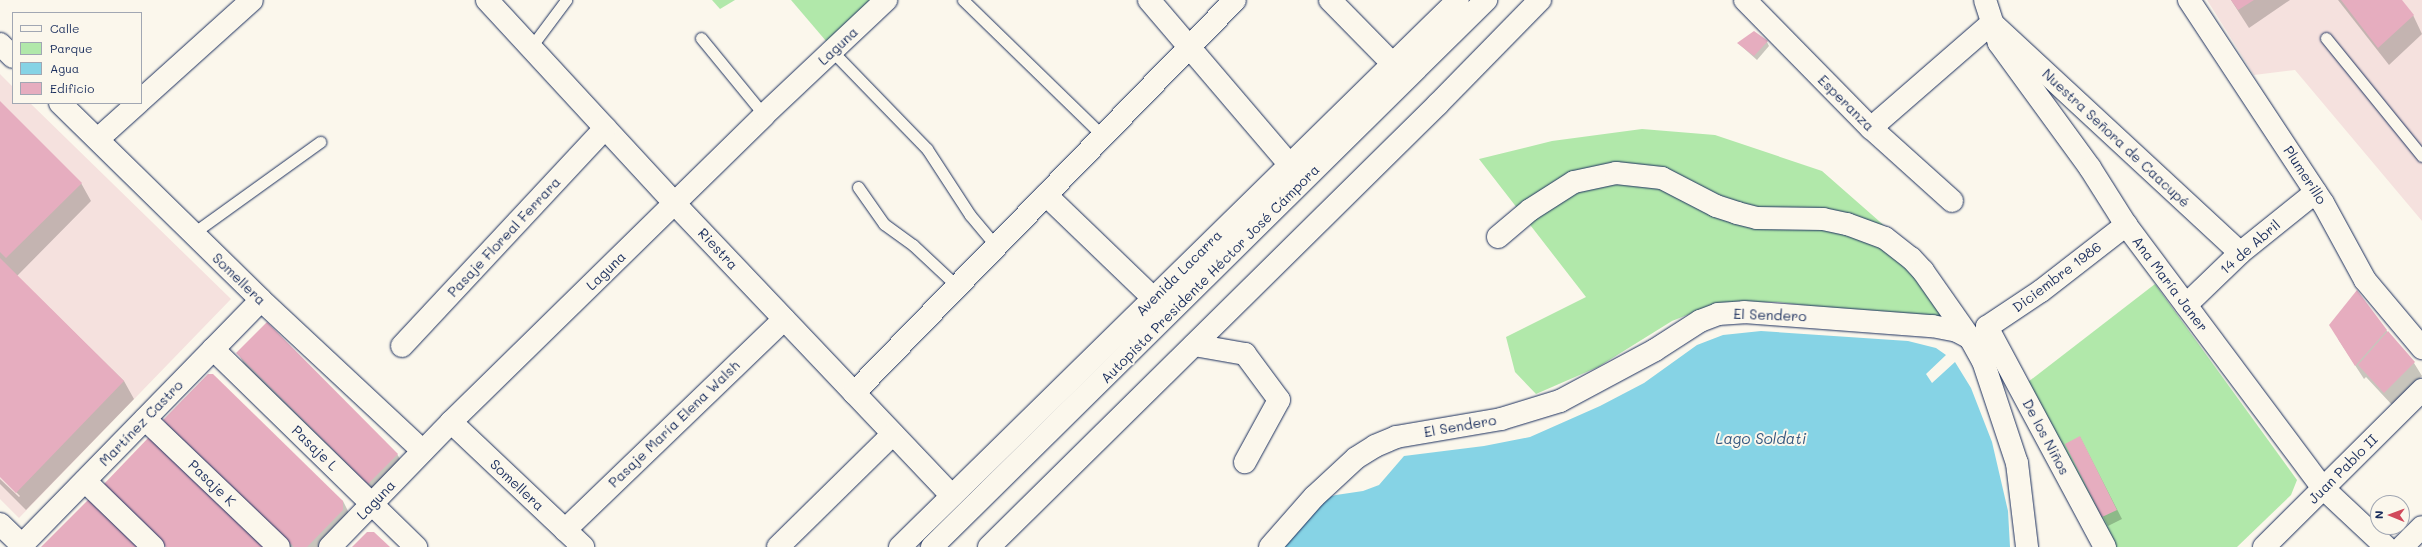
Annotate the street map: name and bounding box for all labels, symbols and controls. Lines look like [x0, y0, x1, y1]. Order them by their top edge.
legend [12, 12, 142, 104]
text: Calle [50, 20, 80, 36]
street label: Laguna [815, 23, 861, 69]
text: Parque [50, 40, 93, 56]
text: Agua [50, 60, 79, 76]
street label: Nuestra Señora de Caacupé [2039, 65, 2193, 211]
street label: Esperanza [1815, 72, 1877, 134]
text: Edificio [50, 80, 94, 96]
street label: Plumerillo [2280, 143, 2330, 207]
street label: Autopista Presidente Héctor José Cámpora [1097, 161, 1323, 387]
street label: Pasaje Floreal Ferrara [444, 174, 564, 300]
street label: 14 de Abril [2216, 216, 2284, 278]
street label: Riestra [695, 225, 741, 273]
street label: Avenida Lacarra [1133, 227, 1225, 319]
street label: Ana María Janer [2129, 233, 2211, 335]
street label: Diciembre 1986 [2009, 238, 2105, 316]
street label: Laguna [583, 248, 629, 294]
street label: Somellera [209, 250, 269, 308]
street label: El Sendero [1733, 305, 1807, 325]
street label: Pasaje María Elena Walsh [605, 357, 743, 491]
street label: Martínez Castro [96, 376, 186, 470]
street label: De los Niños [2019, 396, 2073, 478]
street label: El Sendero [1423, 411, 1497, 441]
street label: Pasaje L [288, 422, 342, 474]
water label: Lago Soldati [1716, 430, 1806, 448]
street label: Juan Pablo II [2305, 431, 2381, 507]
street label: Pasaje K [185, 456, 239, 510]
street label: Somellera [487, 456, 547, 514]
street label: Laguna [353, 477, 399, 523]
north arrow [2370, 495, 2410, 535]
text: N [2371, 510, 2386, 519]

